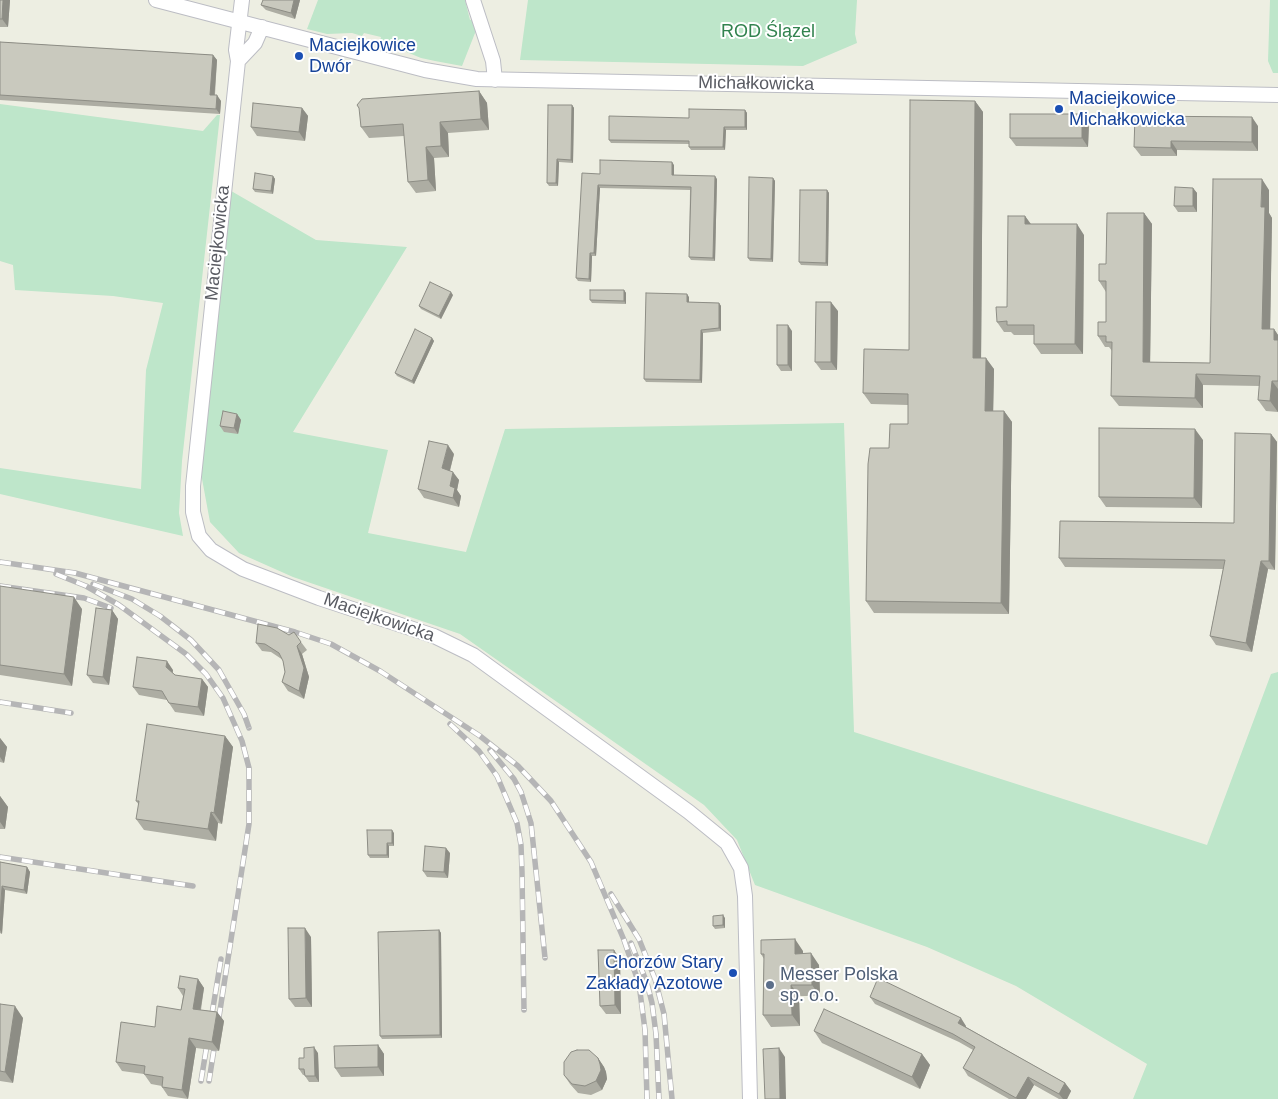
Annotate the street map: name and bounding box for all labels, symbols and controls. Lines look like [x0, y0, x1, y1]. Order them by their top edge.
park label: ROD Ślązel [721, 21, 815, 43]
place label: Maciejkowice Dwór [309, 35, 416, 78]
marker: Maciejkowice Dwór [293, 50, 305, 62]
street label: Michałkowicka [698, 72, 814, 96]
place label: Maciejkowice Michałkowicka [1069, 88, 1185, 130]
marker: Maciejkowice Michałkowicka [1053, 103, 1065, 115]
street label: Maciejkowicka [201, 184, 235, 302]
street label: Maciejkowicka [321, 589, 437, 647]
place label: Chorzów Stary Zakłady Azotowe [586, 952, 723, 994]
place label: Messer Polska sp. o.o. [780, 964, 898, 1006]
marker: Chorzów Stary Zakłady Azotowe [727, 967, 739, 979]
marker: Messer Polska sp. o.o. [764, 979, 776, 991]

